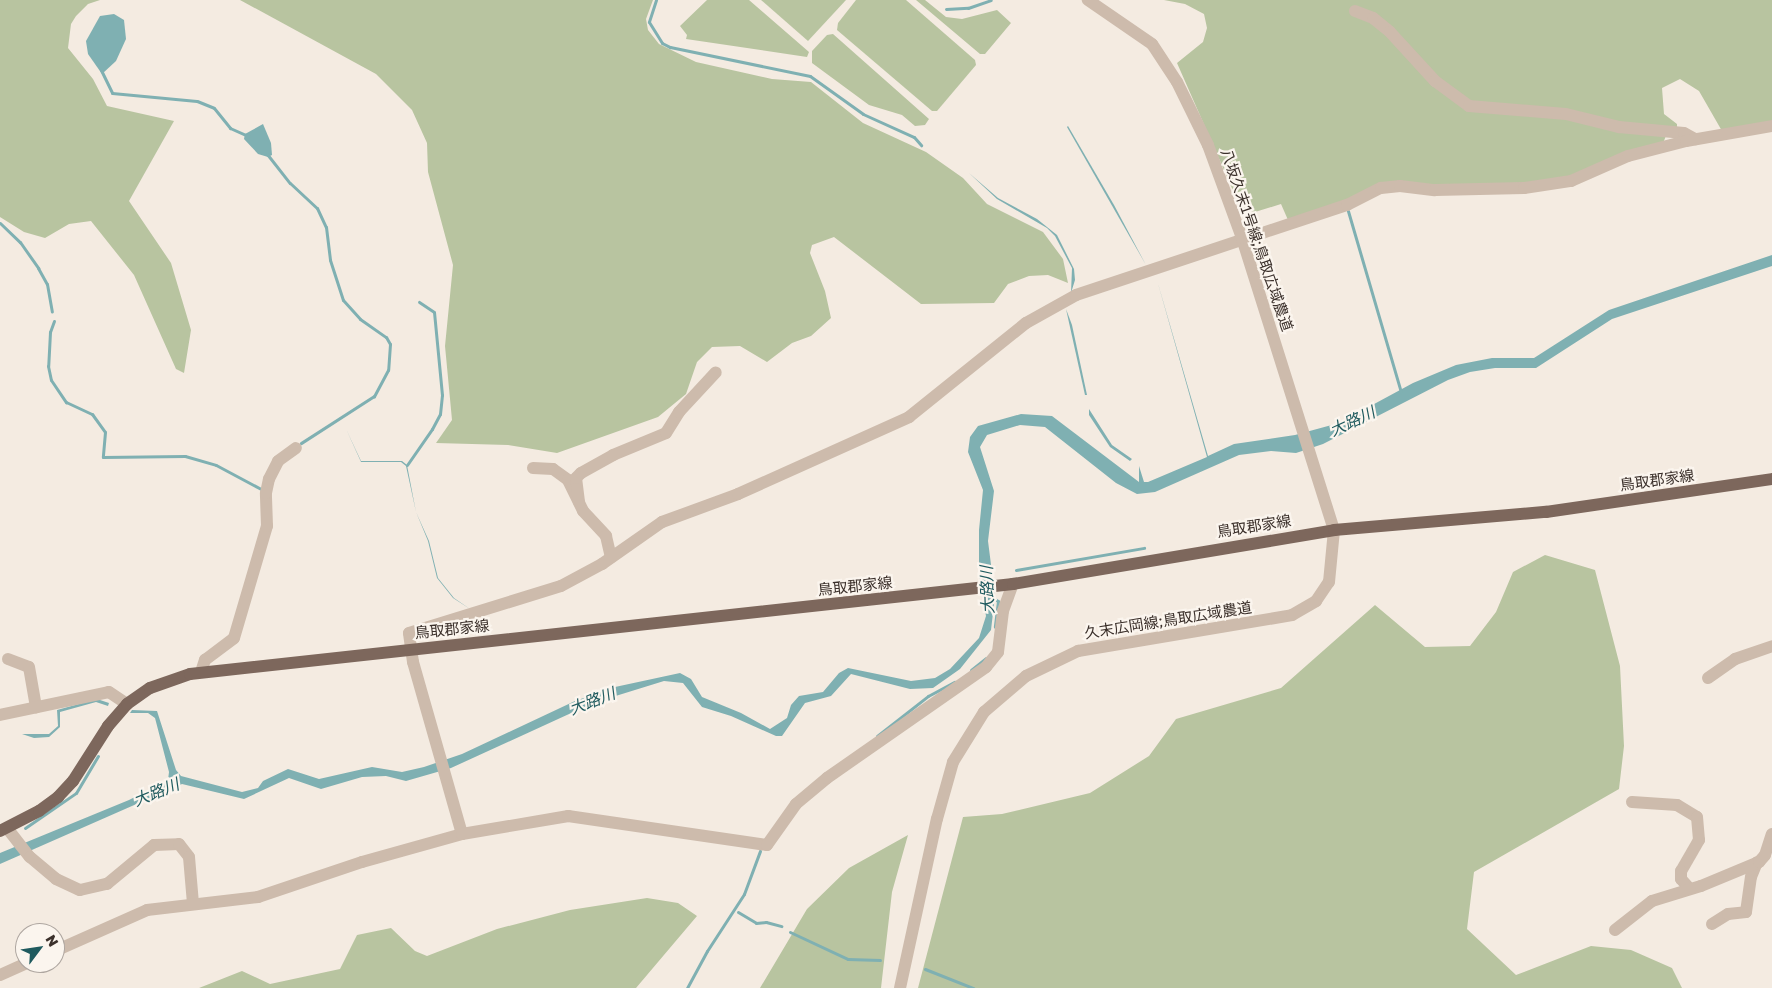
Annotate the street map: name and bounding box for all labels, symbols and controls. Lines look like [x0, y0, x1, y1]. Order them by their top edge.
street label: 八坂久末1号線;鳥取広域農道 [1217, 146, 1297, 334]
water label: 大路川 [1326, 402, 1378, 440]
street label: 鳥取郡家線 [1619, 466, 1695, 494]
street label: 鳥取郡家線 [1216, 511, 1292, 541]
water label: 大路川 [977, 566, 997, 614]
street label: 鳥取郡家線 [817, 573, 893, 599]
street label: 久末広岡線;鳥取広域農道 [1083, 598, 1253, 642]
street label: 鳥取郡家線 [414, 616, 490, 642]
water label: 大路川 [566, 683, 618, 719]
water label: 大路川 [130, 774, 182, 810]
north arrow [15, 923, 65, 973]
text: N [42, 932, 62, 949]

